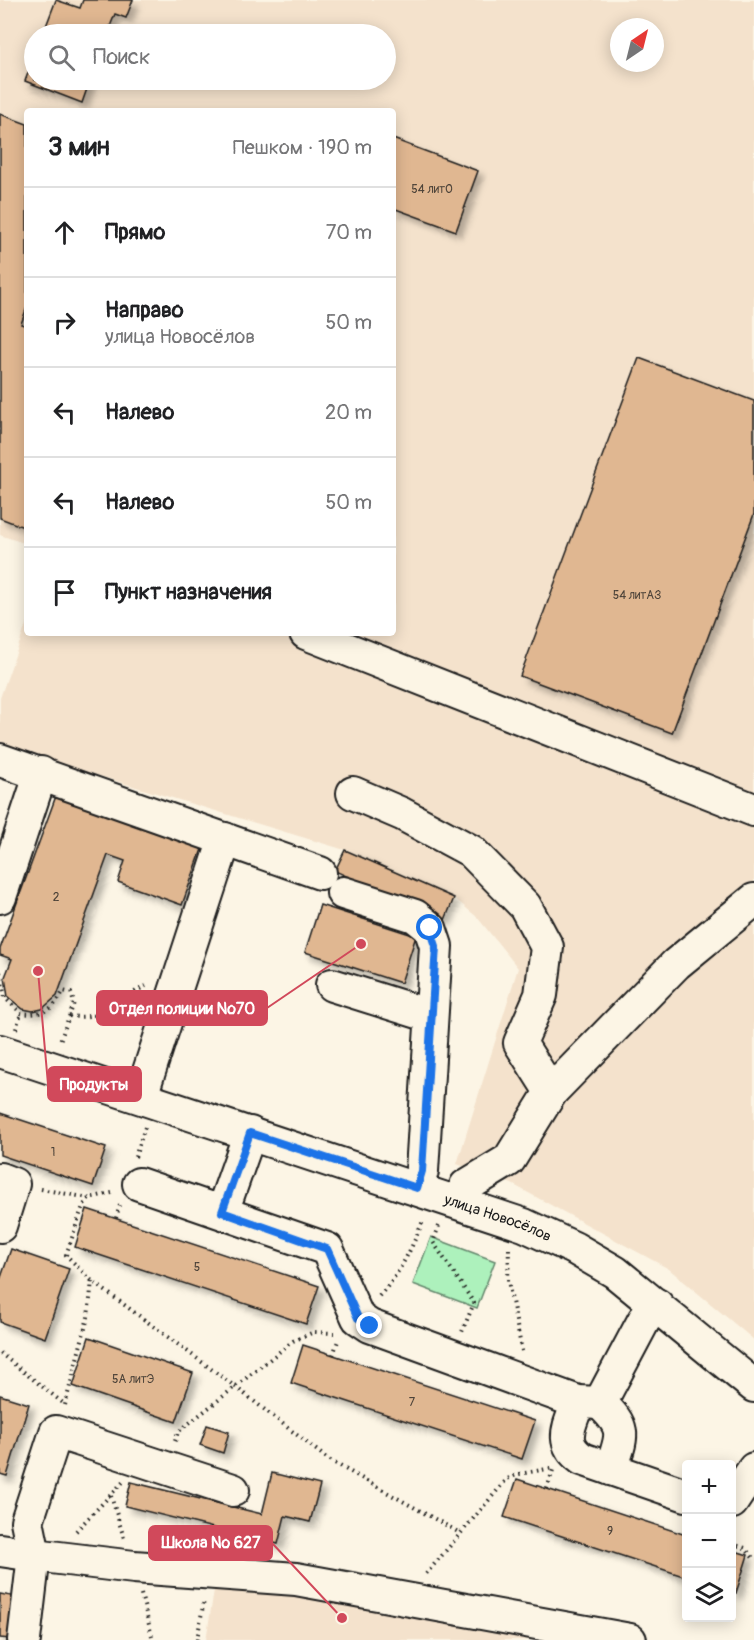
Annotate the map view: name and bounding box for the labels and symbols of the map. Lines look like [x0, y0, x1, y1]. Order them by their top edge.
north arrow [610, 18, 664, 72]
house number: 54 литО [411, 182, 453, 197]
house number: 54 литАЗ [613, 588, 661, 603]
house number: 2 [53, 890, 60, 905]
route start [416, 914, 442, 940]
callout: Отдел полиции №70 [97, 991, 267, 1025]
text: Отдел полиции №70 [109, 999, 255, 1019]
callout: Продукты [48, 1067, 141, 1101]
text: Продукты [60, 1075, 128, 1095]
house number: 1 [51, 1145, 55, 1160]
street label: улица Новосёлов [441, 1190, 554, 1246]
house number: 5 [194, 1260, 200, 1275]
route end [356, 1312, 382, 1338]
house number: 5А литЭ [112, 1372, 154, 1387]
house number: 7 [409, 1395, 416, 1410]
house number: 9 [607, 1524, 613, 1539]
callout: Школа № 627 [149, 1526, 272, 1560]
text: Школа № 627 [161, 1533, 261, 1553]

